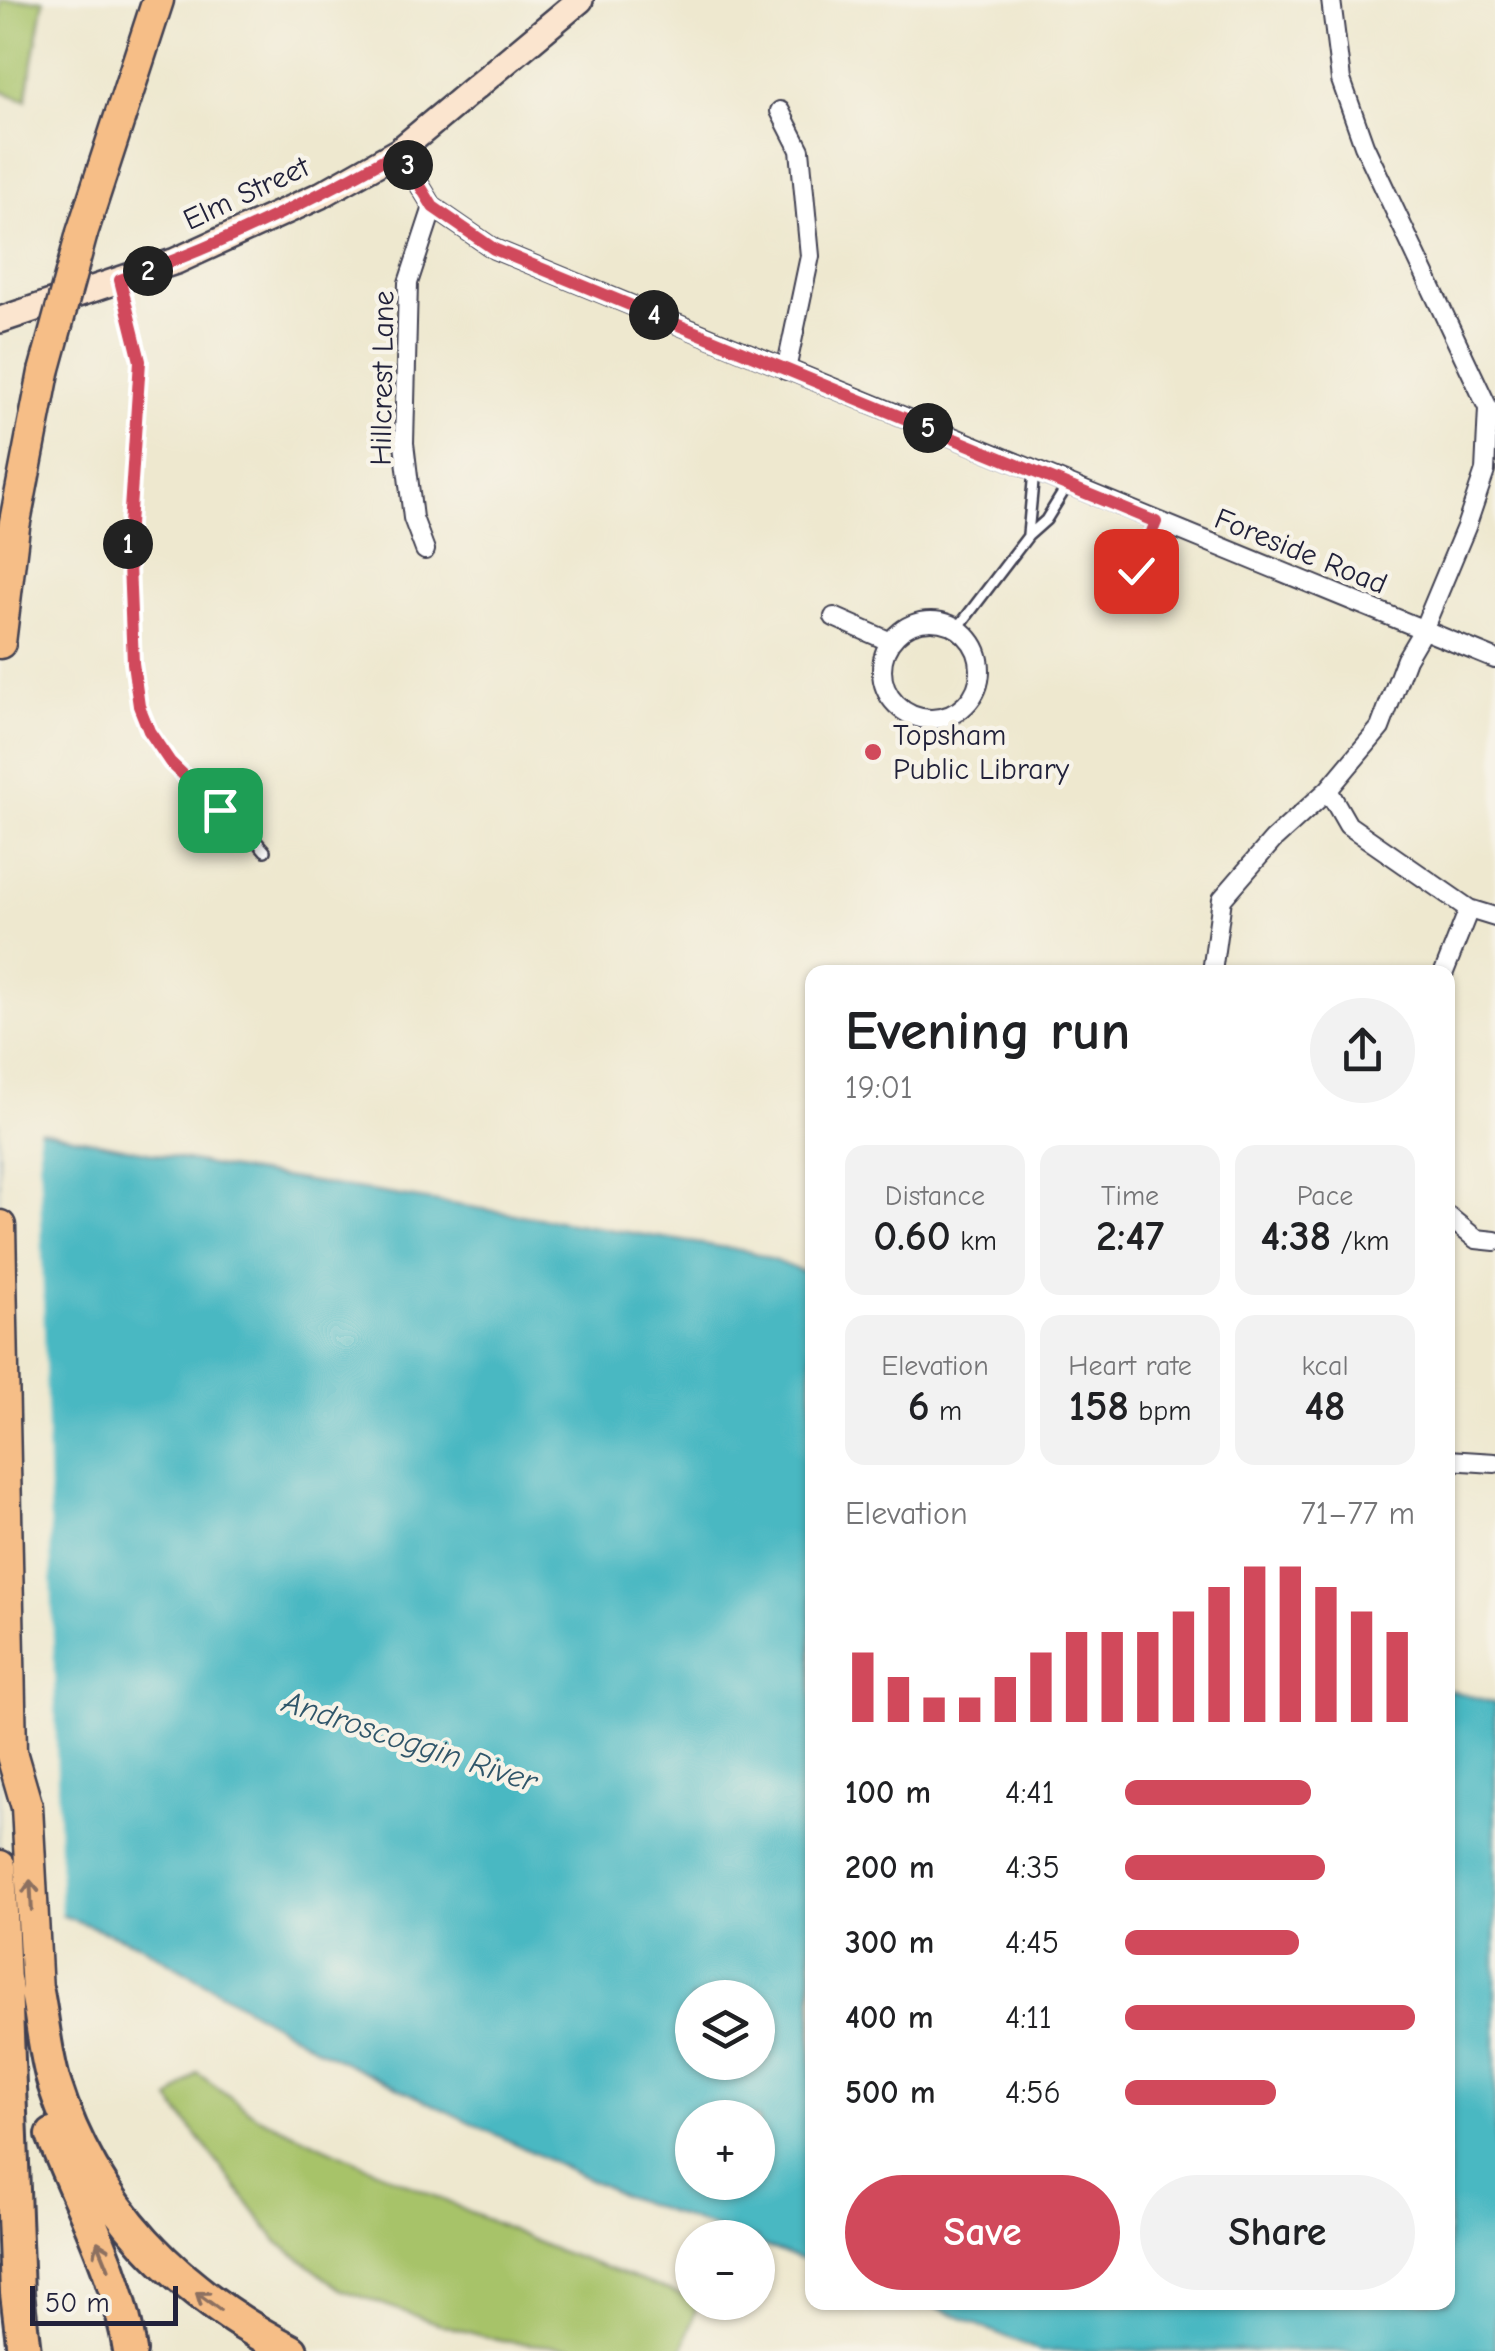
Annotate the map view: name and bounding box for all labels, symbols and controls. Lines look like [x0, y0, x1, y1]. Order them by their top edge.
pin: 3 [383, 140, 433, 190]
street label: Elm Street [178, 149, 316, 238]
text: 3 [401, 149, 415, 181]
pin: 2 [123, 246, 173, 296]
text: 2 [141, 255, 155, 287]
street label: Hillcrest Lane [363, 290, 402, 466]
pin: 4 [629, 290, 679, 340]
text: 4 [647, 299, 661, 331]
pin: 5 [903, 403, 953, 453]
text: 5 [921, 412, 935, 444]
street label: Foreside Road [1209, 501, 1392, 602]
pin: 1 [103, 519, 153, 569]
text: 1 [122, 528, 134, 560]
pin [1094, 529, 1179, 614]
icon: check [1109, 544, 1164, 599]
place label: Topsham Public Library [893, 718, 1070, 787]
marker: Topsham Public Library [862, 741, 884, 763]
pin [178, 768, 263, 853]
icon: arrive [193, 783, 248, 838]
button: share [1310, 998, 1415, 1103]
text: Evening run [845, 999, 1130, 1063]
text: 19:01 [845, 1069, 913, 1106]
text: Distance [885, 1180, 985, 1212]
text: Time [1101, 1180, 1159, 1212]
text: Pace [1297, 1180, 1353, 1212]
text: 0.60 [873, 1212, 951, 1261]
text: 2:47 [1096, 1212, 1164, 1261]
text: 4:38 [1261, 1212, 1331, 1261]
text: km [951, 1225, 997, 1257]
text: /km [1331, 1225, 1389, 1257]
text: Elevation [881, 1350, 989, 1382]
text: Heart rate [1068, 1350, 1192, 1382]
text: kcal [1301, 1350, 1349, 1382]
text: 6 [908, 1382, 930, 1431]
text: 158 [1069, 1382, 1129, 1431]
text: 48 [1304, 1382, 1346, 1431]
text: m [930, 1395, 962, 1427]
text: bpm [1129, 1395, 1191, 1427]
text: Elevation [845, 1495, 968, 1532]
text: 71–77 m [1301, 1495, 1415, 1532]
water label: Androscoggin River [277, 1683, 543, 1800]
text: 100 m [845, 1774, 931, 1811]
text: 4:41 [1005, 1774, 1054, 1811]
text: 200 m [845, 1849, 934, 1886]
text: 4:35 [1005, 1849, 1060, 1886]
one-way arrow [21, 1879, 40, 1911]
text: 300 m [845, 1924, 934, 1961]
text: 4:45 [1005, 1924, 1059, 1961]
map controls [675, 1980, 775, 2320]
button: layers [675, 1980, 775, 2080]
text: 400 m [845, 1999, 933, 2036]
text: 4:11 [1005, 1999, 1052, 2036]
text: 500 m [845, 2074, 935, 2111]
text: 4:56 [1005, 2074, 1061, 2111]
button: + [675, 2100, 775, 2200]
button: Save [845, 2175, 1120, 2290]
button: Share [1140, 2175, 1415, 2290]
button: − [675, 2220, 775, 2320]
one-way arrow [93, 2240, 111, 2271]
scale bar [30, 2281, 178, 2326]
text: 50 m [45, 2287, 110, 2319]
one-way arrow [194, 2291, 222, 2312]

